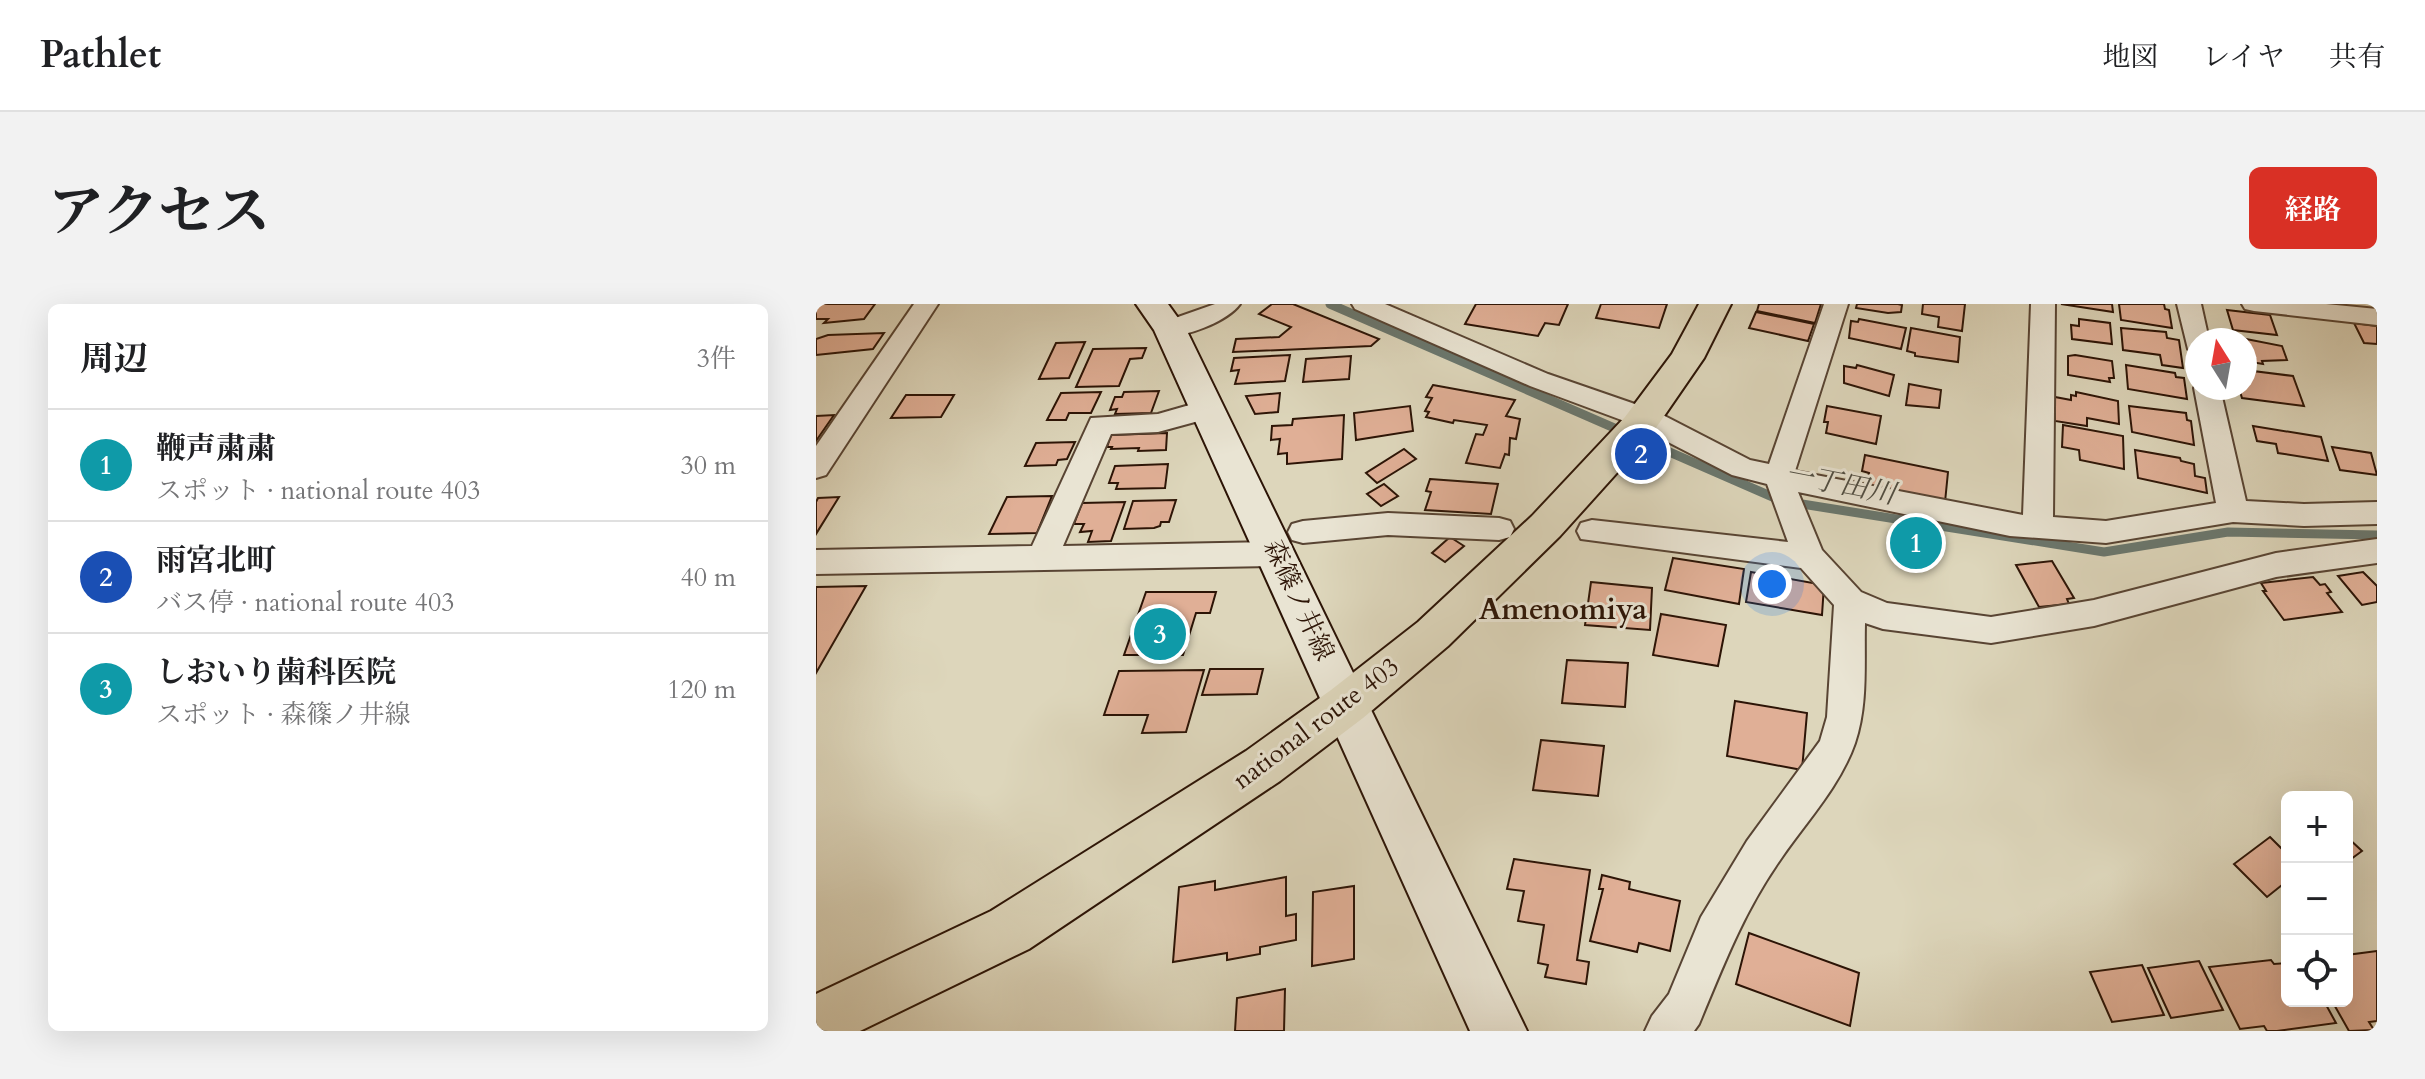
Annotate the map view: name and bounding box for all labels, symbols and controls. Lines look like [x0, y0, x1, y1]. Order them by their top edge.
text: Pathlet [40, 29, 161, 81]
text: 地図 [2102, 38, 2158, 76]
text: レイヤ [2202, 38, 2285, 76]
text: 共有 [2329, 38, 2385, 76]
button: 経路 [2249, 167, 2377, 249]
text: アクセス [48, 175, 270, 250]
north arrow [2185, 328, 2257, 400]
text: 周辺 [80, 336, 148, 382]
text: 3件 [697, 341, 736, 376]
pin: 2 [1615, 424, 1667, 484]
text: 鞭声粛粛 [156, 428, 276, 469]
text: 1 [99, 448, 113, 483]
text: 30 m [680, 448, 736, 483]
water label: 一丁田川 [1781, 455, 1902, 514]
text: スポット · national route 403 [156, 473, 481, 508]
pin: 1 [1890, 513, 1942, 573]
street label: 森篠ノ井線 [1256, 534, 1342, 666]
text: 雨宮北町 [156, 540, 276, 581]
text: 2 [99, 560, 113, 595]
text: 40 m [680, 560, 736, 595]
your location [1752, 564, 1792, 604]
text: バス停 · national route 403 [156, 585, 455, 620]
district label: Amenomiya [1479, 589, 1647, 630]
pin: 3 [1134, 604, 1186, 664]
street label: national route 403 [1226, 649, 1406, 797]
text: しおいり歯科医院 [156, 652, 396, 693]
text: 3 [99, 672, 113, 707]
text: 120 m [667, 672, 736, 707]
text: スポット · 森篠ノ井線 [156, 697, 411, 732]
map controls [2281, 791, 2353, 1007]
button: + [2281, 791, 2353, 863]
button: − [2281, 863, 2353, 935]
button: locate [2281, 935, 2353, 1007]

